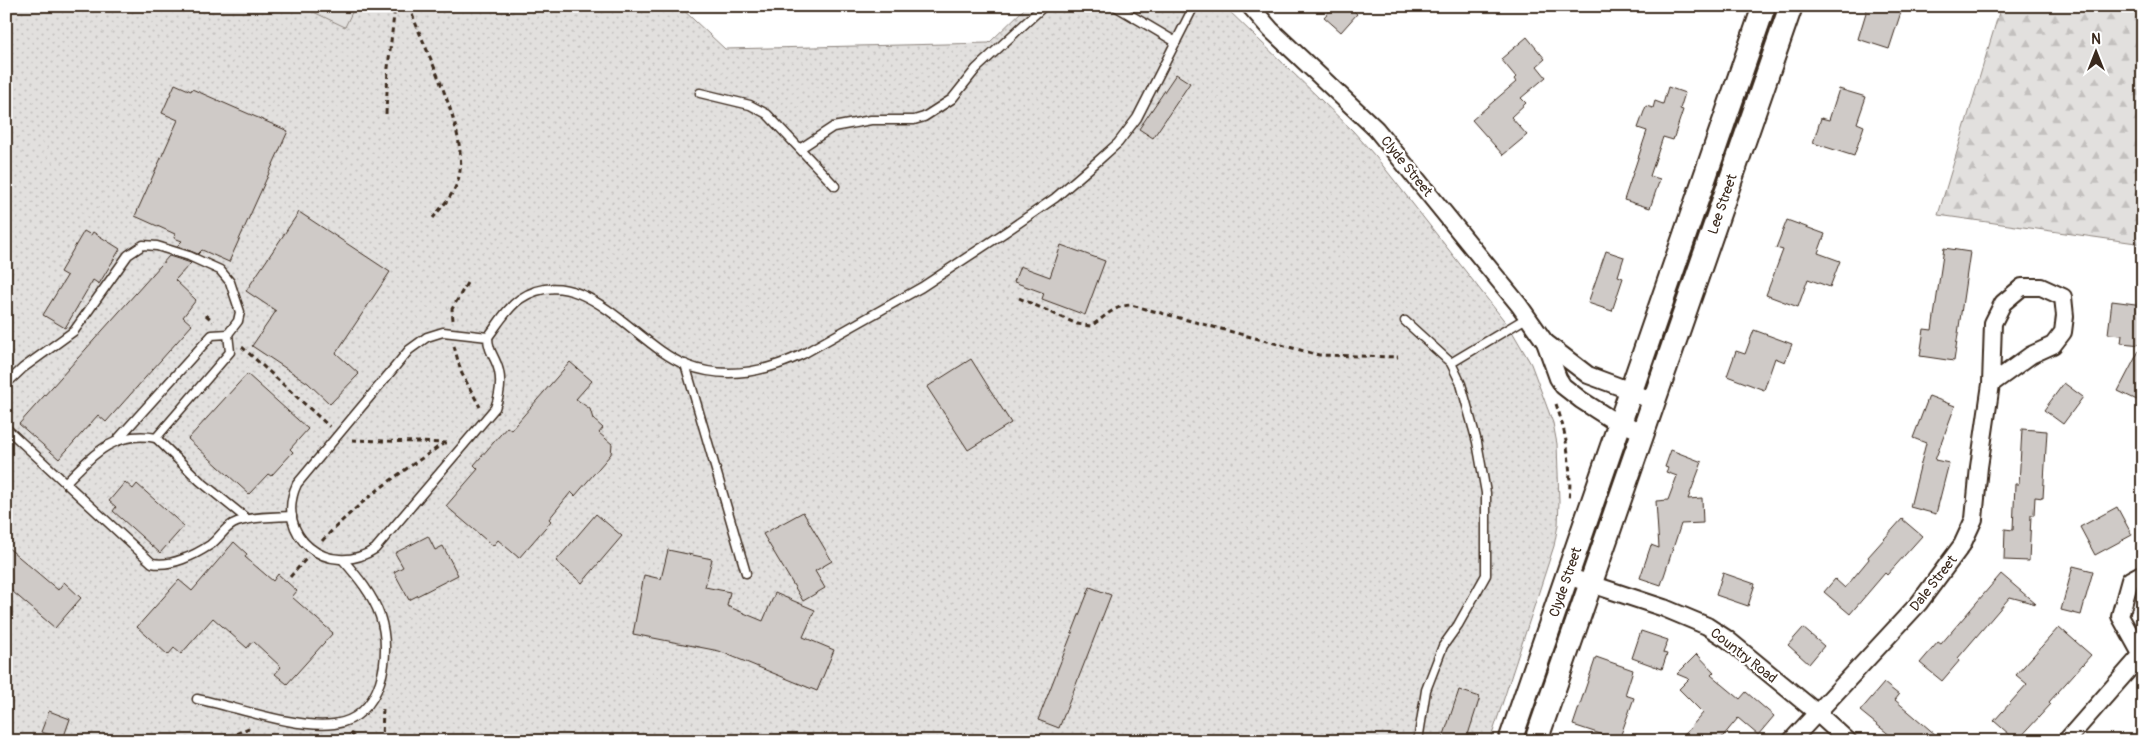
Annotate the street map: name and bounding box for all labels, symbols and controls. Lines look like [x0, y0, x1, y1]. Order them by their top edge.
north arrow [2072, 28, 2122, 78]
text: N [2091, 31, 2101, 48]
street label: Clyde Street [1377, 133, 1436, 200]
street label: Lee Street [1704, 171, 1741, 237]
street label: Clyde Street [1546, 545, 1585, 619]
street label: Dale Street [1906, 552, 1961, 615]
street label: Country Road [1707, 624, 1780, 687]

